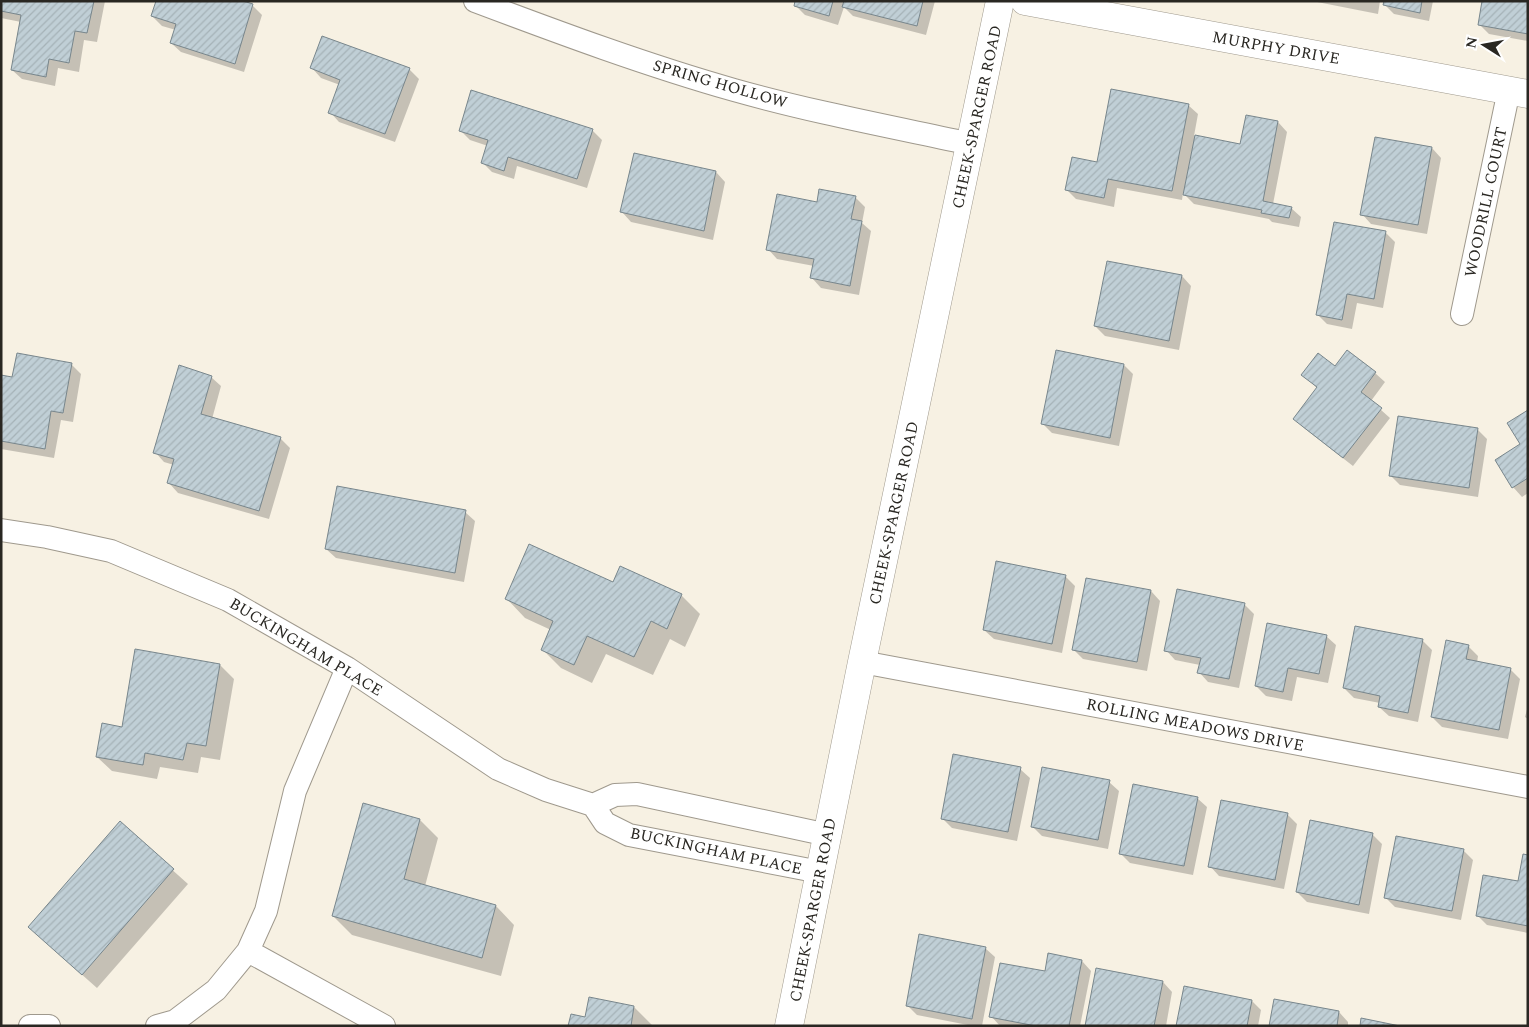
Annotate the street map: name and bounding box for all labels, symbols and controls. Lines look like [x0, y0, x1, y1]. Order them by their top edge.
north arrow [1459, 20, 1509, 70]
street label: CHEEK-SPARGER ROAD [946, 23, 1008, 211]
street label: MURPHY DRIVE [1210, 25, 1342, 71]
text: N [1460, 35, 1483, 50]
street label: SPRING HOLLOW [650, 53, 790, 115]
street label: WOODRILL COURT [1458, 124, 1514, 279]
street label: CHEEK-SPARGER ROAD [863, 419, 925, 607]
street label: BUCKINGHAM PLACE [225, 592, 387, 702]
street label: ROLLING MEADOWS DRIVE [1084, 692, 1306, 758]
street label: CHEEK-SPARGER ROAD [783, 816, 843, 1004]
street label: BUCKINGHAM PLACE [628, 821, 804, 881]

